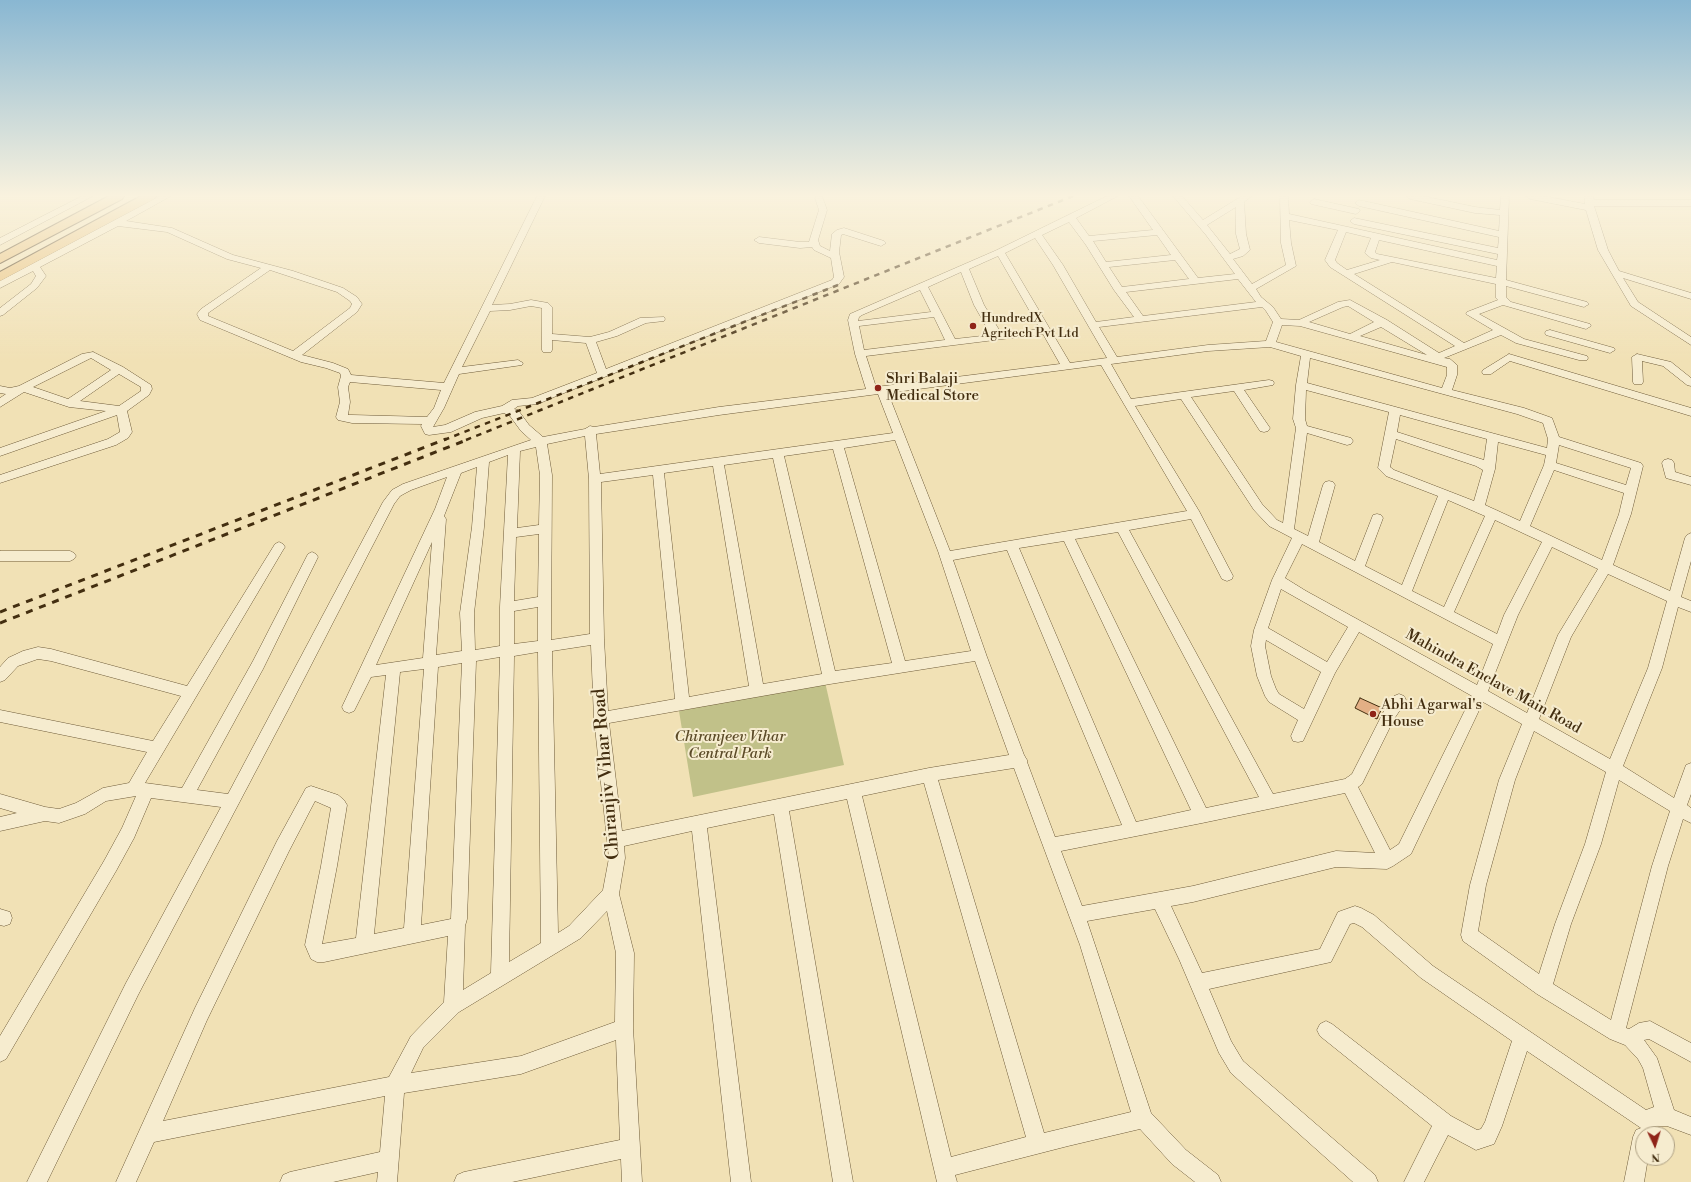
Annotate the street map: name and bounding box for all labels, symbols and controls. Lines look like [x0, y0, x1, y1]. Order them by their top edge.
place label: HundredX Agritech Pvt Ltd [981, 311, 1079, 342]
marker: HundredX Agritech Pvt Ltd [968, 321, 978, 331]
place label: Shri Balaji Medical Store [886, 370, 979, 405]
marker: Shri Balaji Medical Store [873, 383, 883, 393]
street label: Mahindra Enclave Main Road [1402, 626, 1584, 738]
street label: Chiranjiv Vihar Road [589, 687, 625, 861]
place label: Abhi Agarwal's House [1381, 696, 1482, 731]
marker: Abhi Agarwal's House [1368, 709, 1378, 719]
park label: Chiranjeev Vihar Central Park [675, 728, 785, 763]
north arrow [1635, 1126, 1675, 1166]
text: N [1651, 1150, 1661, 1164]

